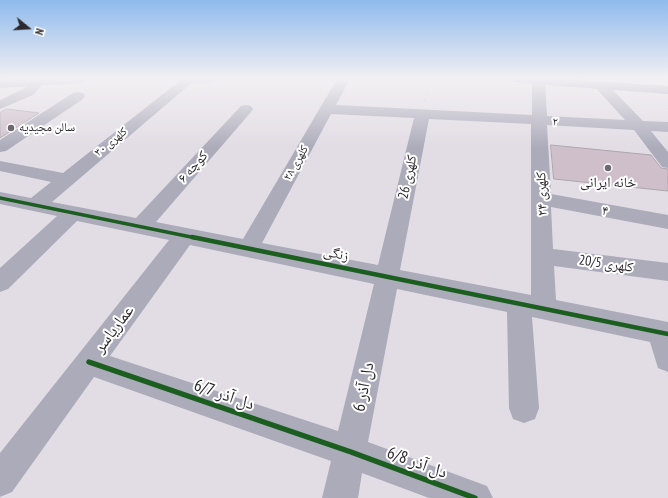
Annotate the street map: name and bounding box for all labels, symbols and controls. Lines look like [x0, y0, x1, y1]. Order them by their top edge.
north arrow [8, 8, 48, 48]
text: N [32, 27, 47, 37]
street label: ۲ [552, 115, 558, 129]
place label: سالن مجیدیه [19, 121, 75, 135]
marker: سالن مجیدیه [6, 123, 16, 133]
street label: کلهری ۳۰ [92, 124, 130, 160]
street label: کلهری ۲۸ [280, 143, 312, 183]
street label: ۶ کوچه [174, 148, 212, 186]
street label: کلهری 26 [395, 154, 421, 200]
marker: خانه ایرانی [603, 163, 613, 173]
street label: کلهری ۲۴ [533, 172, 551, 216]
place label: خانه ایرانی [580, 175, 636, 191]
street label: ۴ [600, 202, 610, 220]
street label: زنگی [322, 243, 350, 265]
street label: کلهری 20/5 [578, 252, 634, 276]
street label: عماریاسر [89, 301, 139, 357]
street label: دل آذر 6 [349, 361, 379, 413]
street label: دل آذر 6/7 [191, 375, 257, 415]
street label: دل آذر 6/8 [384, 443, 450, 483]

